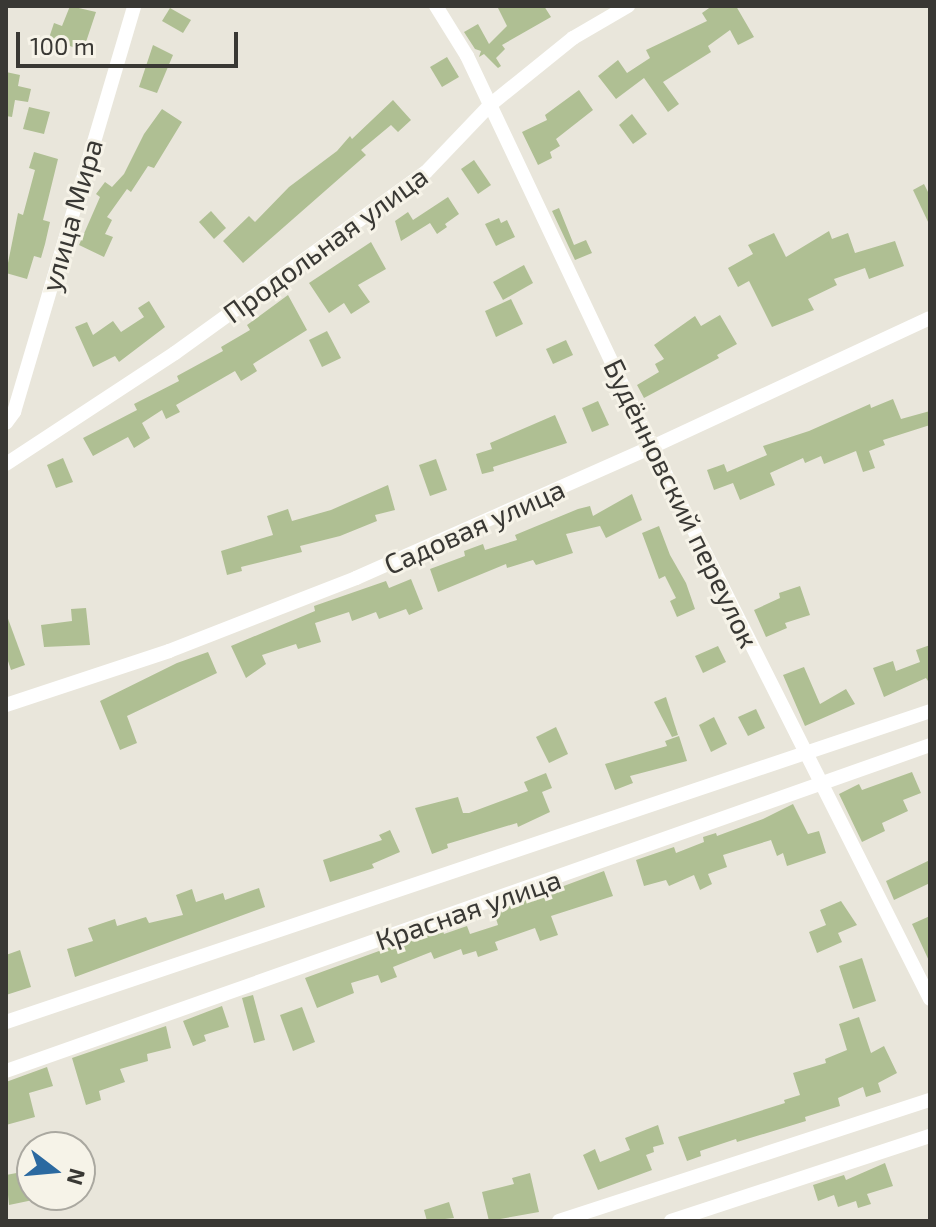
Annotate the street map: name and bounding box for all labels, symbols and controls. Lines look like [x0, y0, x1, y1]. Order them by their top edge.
scale bar [20, 16, 242, 66]
text: 100 m [30, 31, 95, 60]
street label: улица Мира [33, 135, 109, 295]
street label: Продольная улица [216, 159, 434, 329]
street label: Будённовский переулок [597, 353, 767, 653]
street label: Садовая улица [378, 471, 570, 581]
street label: Красная улица [371, 862, 565, 956]
north arrow [16, 1131, 96, 1211]
text: N [62, 1166, 92, 1188]

